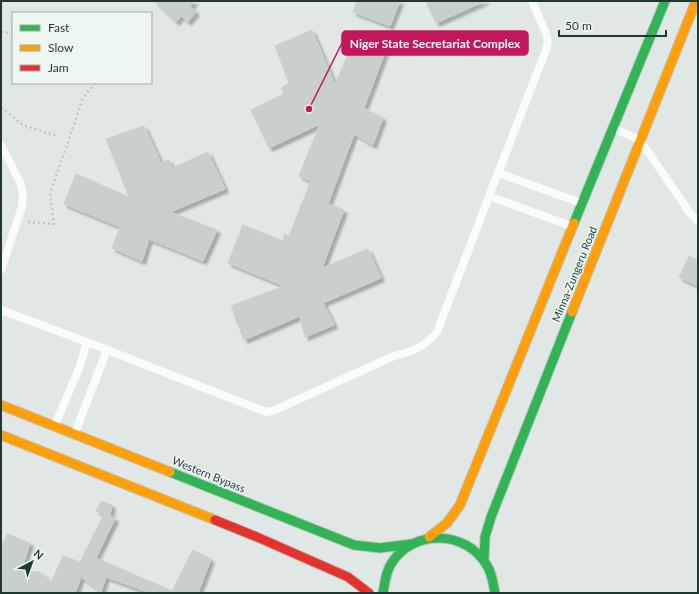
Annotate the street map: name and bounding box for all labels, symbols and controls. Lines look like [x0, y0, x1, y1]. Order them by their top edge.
legend [12, 12, 152, 84]
scale bar [559, 12, 666, 38]
text: 50 m [565, 18, 592, 33]
text: Fast [48, 20, 70, 35]
callout: Niger State Secretariat Complex [342, 31, 528, 55]
text: Niger State Secretariat Complex [350, 36, 521, 51]
text: Slow [48, 40, 74, 55]
text: Jam [48, 60, 69, 75]
street label: Minna-Zungeru Road [549, 224, 599, 324]
street label: Western Bypass [170, 453, 248, 495]
north arrow [12, 542, 52, 582]
text: N [31, 546, 46, 562]

